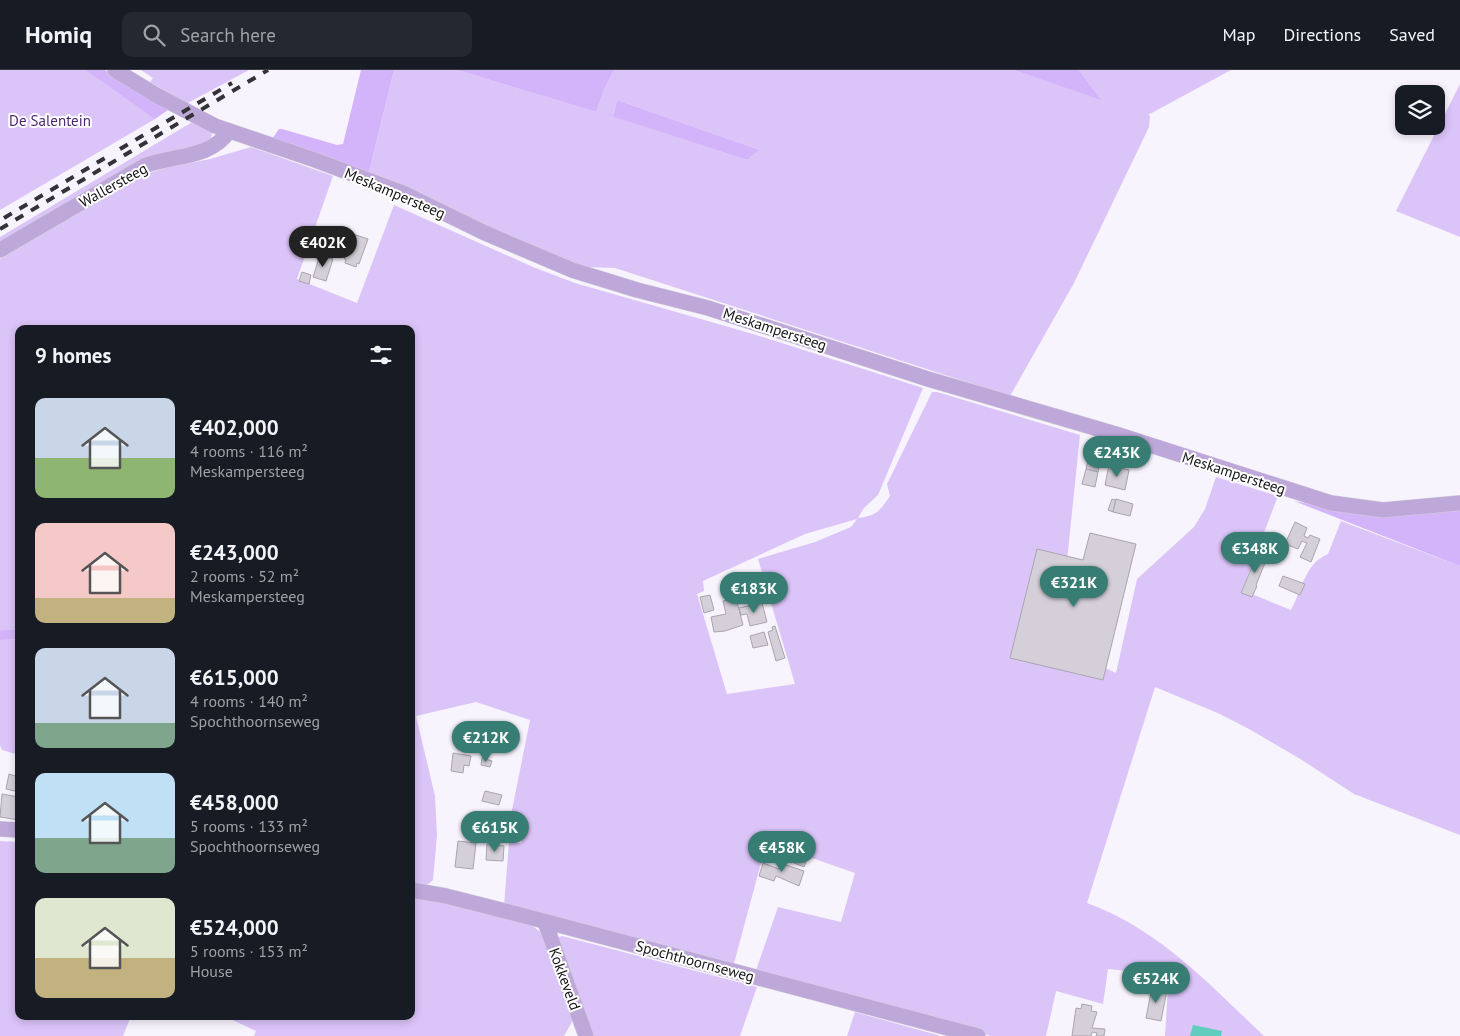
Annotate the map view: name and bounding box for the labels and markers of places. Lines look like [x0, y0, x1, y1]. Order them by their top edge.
pin: €402K [288, 226, 358, 268]
pin: €243K [1082, 436, 1152, 478]
pin: €348K [1220, 532, 1290, 574]
pin: €321K [1039, 566, 1109, 608]
pin: €183K [719, 572, 789, 614]
pin: €212K [451, 720, 521, 763]
pin: €615K [460, 810, 530, 853]
pin: €458K [747, 830, 817, 873]
pin: €524K [1121, 962, 1191, 1004]

